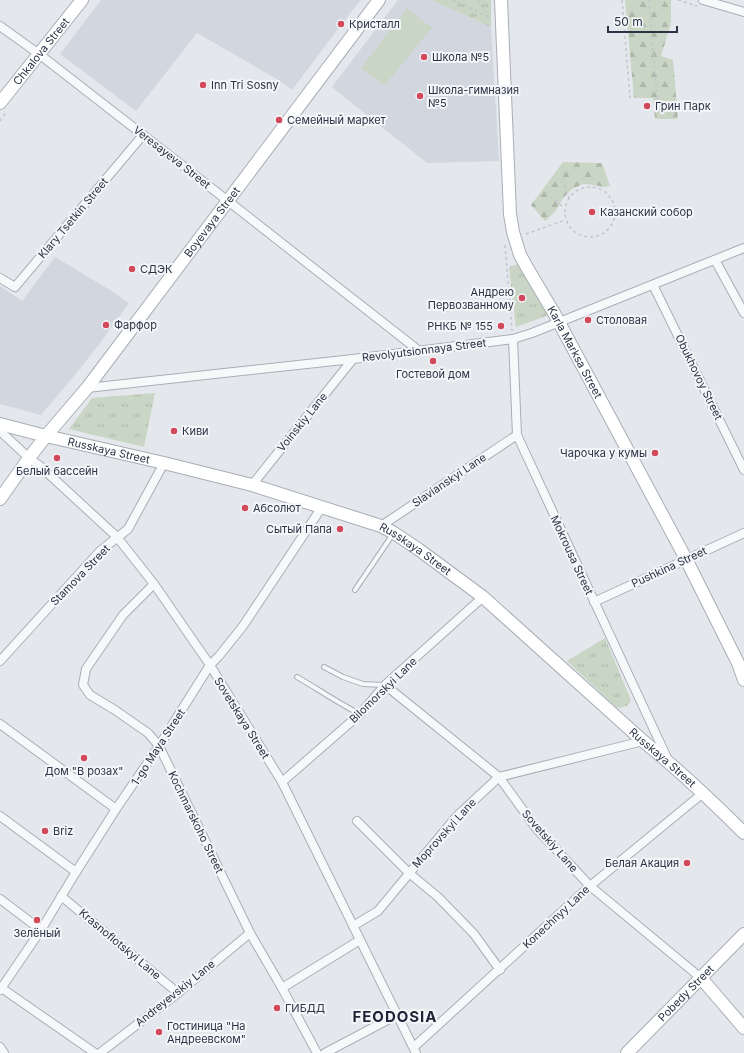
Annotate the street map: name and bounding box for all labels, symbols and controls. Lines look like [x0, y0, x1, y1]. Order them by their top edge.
scale bar [608, 8, 677, 34]
street label: Chkalova Street [10, 14, 72, 88]
text: 50 m [614, 14, 643, 29]
place label: Кристалл [349, 17, 400, 31]
marker: Кристалл [336, 19, 346, 29]
place label: Школа №5 [432, 50, 489, 64]
marker: Школа №5 [419, 52, 429, 62]
place label: Inn Tri Sosny [211, 78, 279, 92]
marker: Inn Tri Sosny [198, 80, 208, 90]
place label: Школа-гимназия №5 [428, 83, 519, 110]
marker: Школа-гимназия №5 [415, 91, 425, 101]
place label: Грин Парк [655, 99, 711, 113]
marker: Грин Парк [642, 101, 652, 111]
place label: Семейный маркет [287, 113, 387, 127]
marker: Семейный маркет [274, 115, 284, 125]
street label: Veresayeva Street [131, 122, 214, 192]
street label: Klary Tsetkin Street [35, 174, 111, 261]
street label: Boyevaya Street [181, 184, 243, 260]
place label: Казанский собор [600, 205, 693, 219]
marker: Казанский собор [587, 207, 597, 217]
place label: СДЭК [140, 262, 173, 276]
marker: СДЭК [127, 264, 137, 274]
place label: Андрею Первозванному [428, 285, 514, 312]
marker: Андрею Первозванному [517, 293, 527, 303]
street label: Karla Marksa Street [544, 303, 606, 401]
place label: Столовая [596, 313, 647, 327]
marker: Столовая [583, 315, 593, 325]
place label: Фарфор [114, 318, 157, 332]
place label: РНКБ № 155 [427, 319, 493, 333]
marker: Фарфор [101, 320, 111, 330]
marker: РНКБ № 155 [496, 321, 506, 331]
street label: Obukhovoy Street [672, 332, 726, 422]
street label: Revolyutsionnaya Street [361, 335, 487, 365]
marker: Гостевой дом [428, 356, 438, 366]
place label: Гостевой дом [396, 367, 470, 381]
street label: Voinskiy Lane [274, 390, 330, 454]
place label: Киви [182, 424, 209, 438]
marker: Киви [169, 426, 179, 436]
street label: Russkaya Street [66, 434, 152, 467]
place label: Чарочка у кумы [560, 446, 647, 460]
marker: Чарочка у кумы [650, 448, 660, 458]
street label: Slavianskyi Lane [409, 450, 489, 510]
marker: Белый баcсейн [52, 453, 62, 463]
place label: Белый баcсейн [16, 464, 98, 478]
place label: Абсолют [253, 501, 302, 515]
marker: Абсолют [240, 503, 250, 513]
street label: Mokrousa Street [548, 513, 597, 597]
street label: Russkaya Street [377, 520, 454, 578]
place label: Сытый Папа [266, 522, 332, 536]
marker: Сытый Папа [335, 524, 345, 534]
street label: Stamova Street [47, 541, 113, 608]
street label: Pushkina Street [629, 543, 709, 591]
street label: Bilomorskyi Lane [346, 654, 420, 726]
street label: Sovetskaya Street [211, 675, 273, 762]
street label: 1-go Maya Street [128, 706, 188, 788]
street label: Russkaya Street [626, 725, 699, 791]
marker: Дом "В розах" [79, 753, 89, 763]
place label: Дом "В розах" [45, 764, 123, 778]
street label: Kochmarskoho Street [165, 769, 227, 876]
street label: Moprovskyi Lane [409, 795, 479, 871]
street label: Sovetskiy Lane [519, 807, 581, 875]
place label: Briz [53, 824, 73, 838]
marker: Briz [40, 826, 50, 836]
place label: Белая Акация [605, 856, 679, 870]
marker: Белая Акация [682, 858, 692, 868]
street label: Konechnyy Lane [520, 882, 592, 952]
street label: Krasnoflotskyi Lane [76, 906, 164, 982]
marker: Зелёный [32, 915, 42, 925]
place label: Зелёный [13, 926, 61, 940]
street label: Andreyevskiy Lane [132, 957, 218, 1029]
street label: Pobedy Street [655, 962, 717, 1024]
place label: ГИБДД [285, 1001, 325, 1015]
marker: ГИБДД [272, 1003, 282, 1013]
district label: FEODOSIA [352, 1007, 438, 1026]
place label: Гостиница "На Андреевском" [167, 1019, 246, 1046]
marker: Гостиница "На Андреевском" [154, 1027, 164, 1037]

